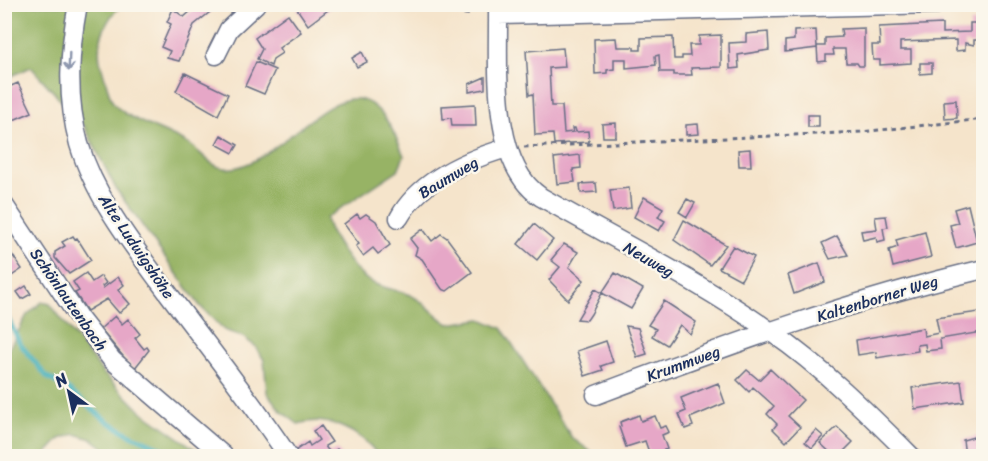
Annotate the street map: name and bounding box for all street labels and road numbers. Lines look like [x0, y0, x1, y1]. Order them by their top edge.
street label: Baumweg [413, 148, 484, 207]
street label: Alte Ludwigshöhe [90, 187, 183, 305]
street label: Neuweg [618, 233, 680, 286]
street label: Schönlautenbach [22, 241, 115, 357]
street label: Kaltenborner Weg [813, 266, 942, 331]
street label: Krummweg [642, 337, 724, 390]

